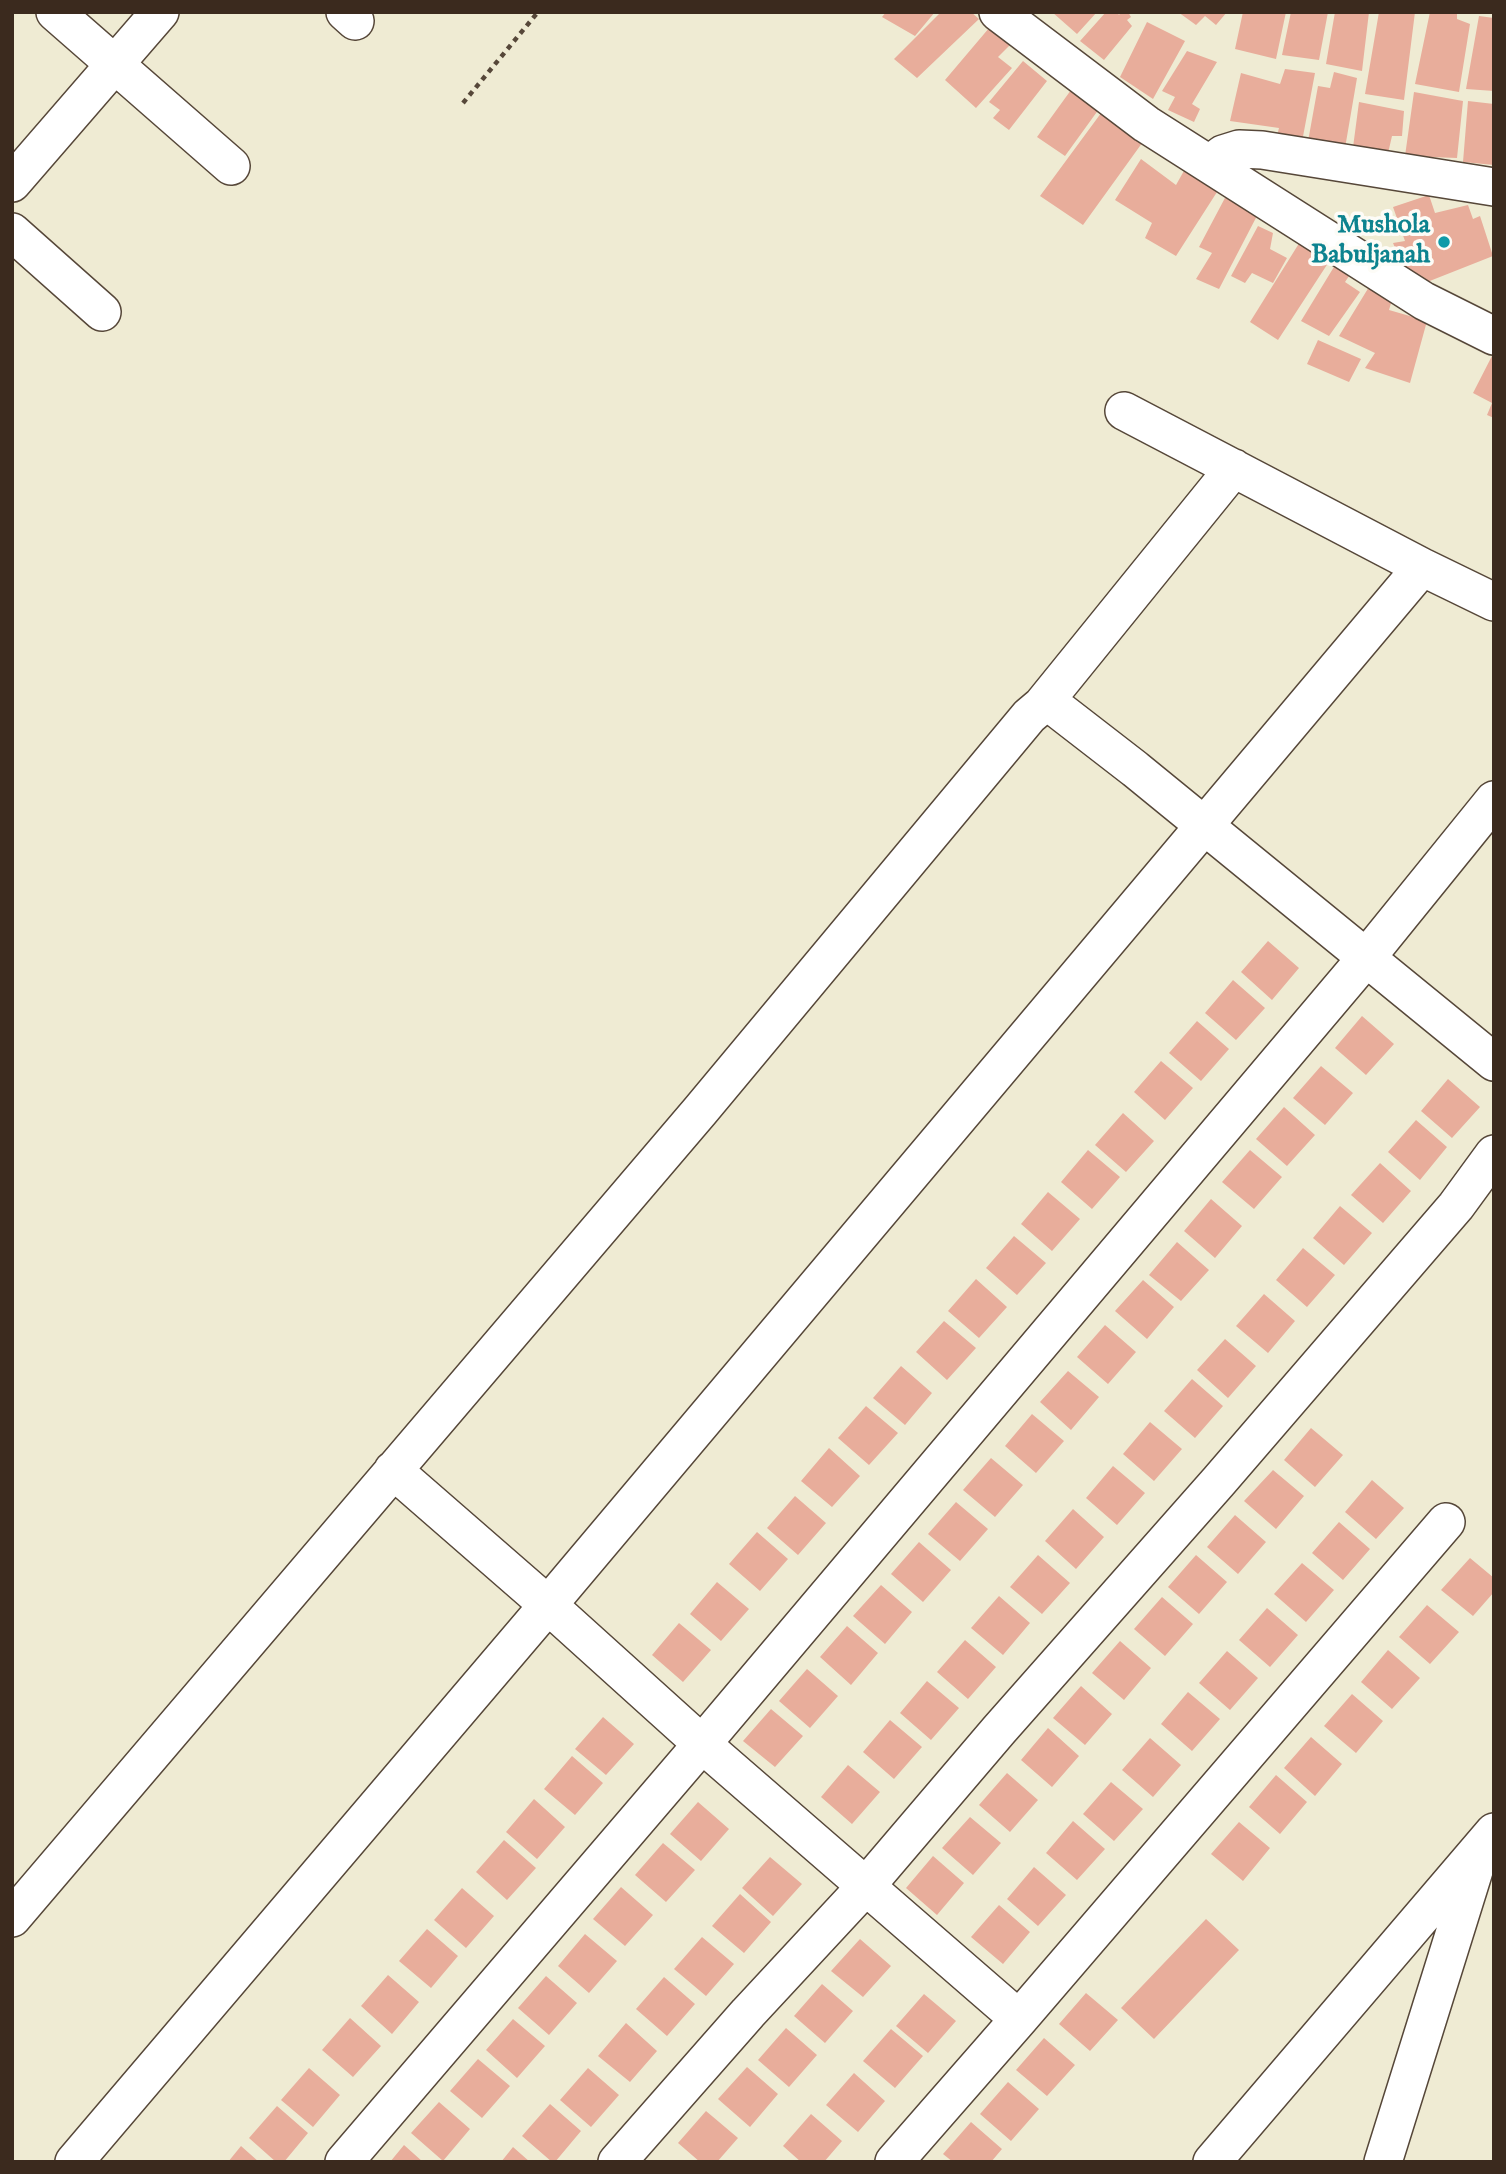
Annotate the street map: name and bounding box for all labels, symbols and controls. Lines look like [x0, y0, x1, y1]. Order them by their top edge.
place label: Mushola Babuljanah [1311, 211, 1430, 272]
marker: Mushola Babuljanah [1436, 234, 1452, 250]

